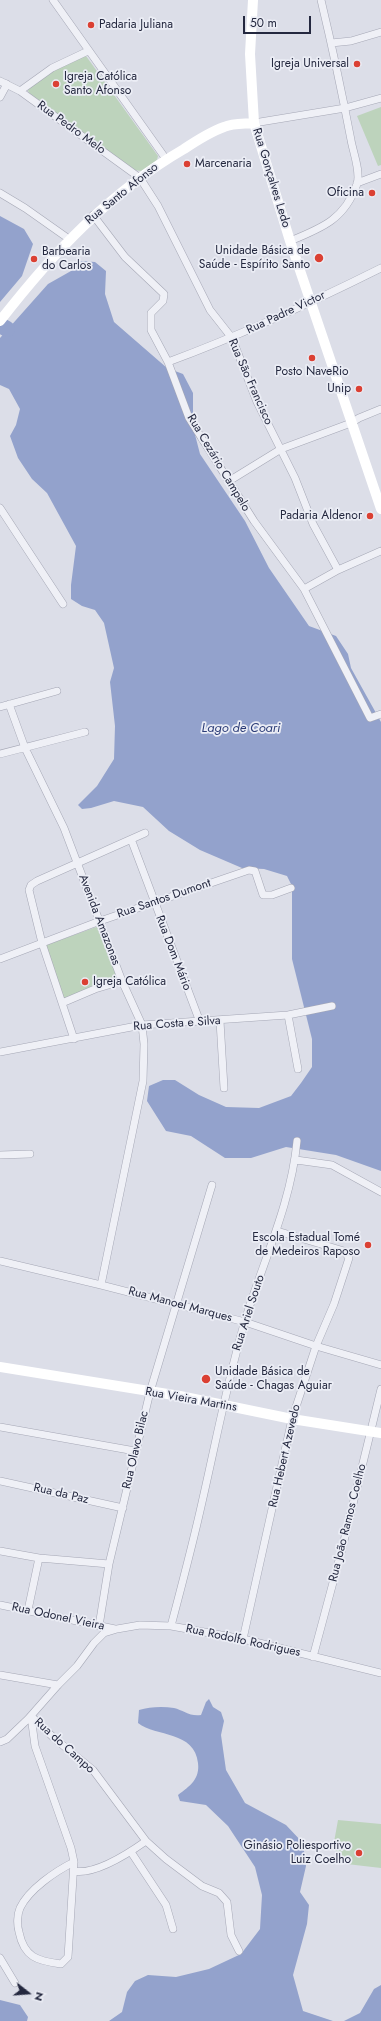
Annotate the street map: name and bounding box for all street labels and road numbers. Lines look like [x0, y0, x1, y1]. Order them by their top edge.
street label: Rua Pedro Melo [34, 98, 108, 158]
street label: Rua Gonçalves Ledo [249, 126, 293, 230]
street label: Rua Santo Afonso [83, 160, 161, 228]
street label: Rua Padre Victor [244, 288, 328, 338]
street label: Rua São Francisco [225, 337, 275, 427]
street label: Rua Cezário Campelo [183, 412, 253, 514]
street label: Avenida Amazonas [75, 873, 123, 967]
street label: Rua Santos Dumont [115, 876, 213, 922]
street label: Rua Dom Mário [152, 913, 194, 993]
street label: Rua Costa e Silva [133, 1014, 221, 1034]
street label: Rua Ariel Souto [230, 1273, 268, 1353]
street label: Rua Manoel Marques [127, 1284, 233, 1326]
street label: Rua Vieira Martins [144, 1385, 238, 1415]
street label: Rua Hebert Azevedo [266, 1403, 304, 1509]
street label: Rua Olavo Bilac [120, 1410, 152, 1490]
street label: Rua João Ramos Coelho [326, 1462, 370, 1584]
street label: Rua da Paz [32, 1481, 90, 1507]
street label: Rua Odonel Vieira [10, 1600, 106, 1634]
street label: Rua Rodolfo Rodrigues [184, 1622, 302, 1660]
street label: Rua do Campo [31, 1715, 97, 1777]

